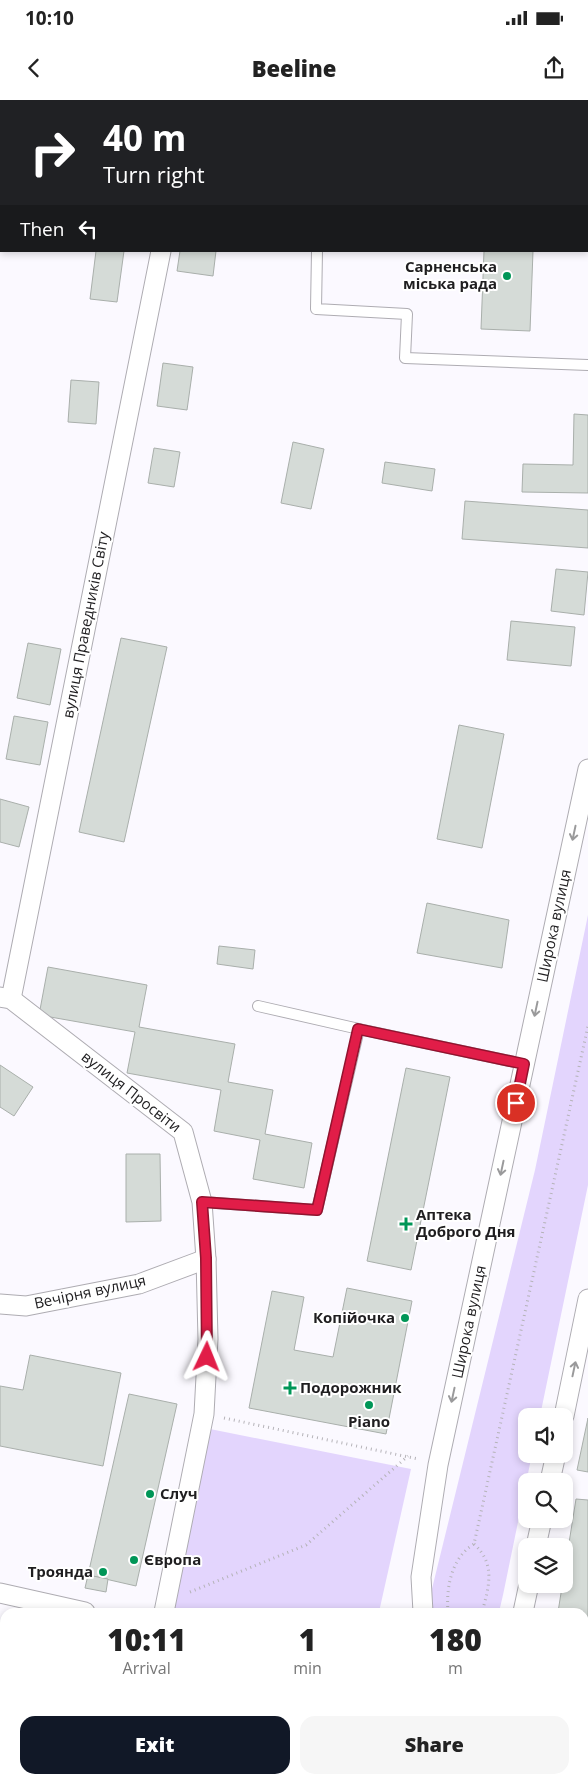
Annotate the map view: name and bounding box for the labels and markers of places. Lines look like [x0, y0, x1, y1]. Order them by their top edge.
place label: Сарненська міська рада [403, 256, 497, 293]
marker: Сарненська міська рада [501, 270, 513, 282]
pin [495, 1082, 537, 1124]
place label: Аптека Доброго Дня [416, 1204, 516, 1241]
marker: Аптека Доброго Дня [400, 1218, 412, 1230]
place label: Копійочка [313, 1307, 395, 1327]
marker: Копійочка [399, 1312, 411, 1324]
place label: Подорожник [300, 1377, 402, 1397]
marker: Подорожник [284, 1382, 296, 1394]
marker: Piano [363, 1399, 375, 1411]
place label: Piano [348, 1411, 390, 1431]
place label: Случ [160, 1483, 198, 1503]
marker: Случ [144, 1488, 156, 1500]
place label: Європа [144, 1549, 201, 1569]
marker: Європа [128, 1554, 140, 1566]
place label: Троянда [28, 1561, 93, 1581]
marker: Троянда [97, 1566, 109, 1578]

